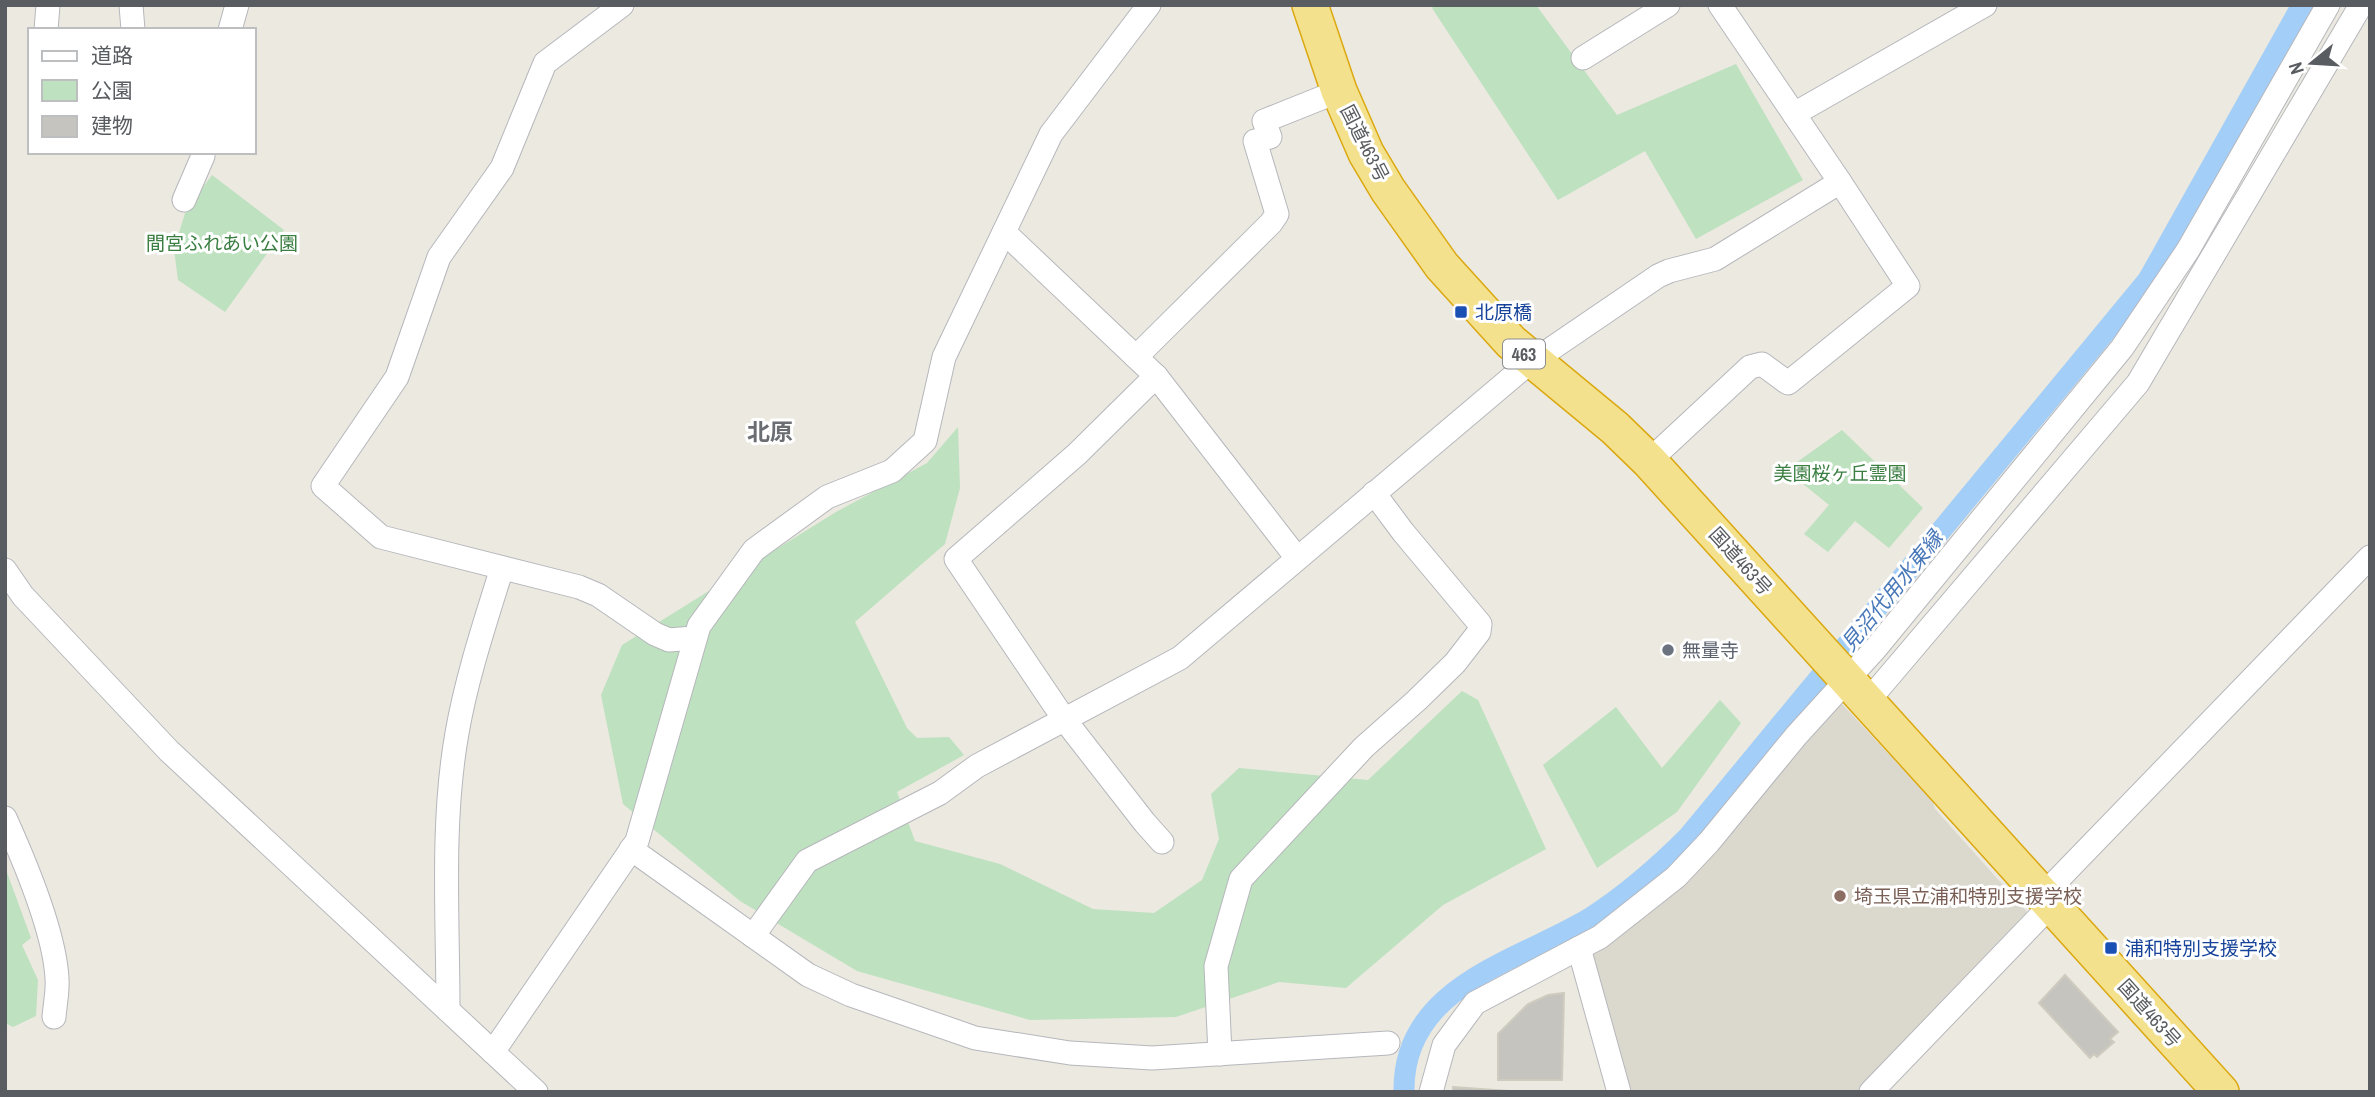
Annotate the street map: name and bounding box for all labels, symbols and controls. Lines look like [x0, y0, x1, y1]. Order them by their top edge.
legend [28, 28, 256, 154]
north arrow [2277, 28, 2347, 98]
text: 道路 [91, 41, 133, 70]
text: N [2282, 59, 2310, 78]
text: 公園 [91, 76, 133, 105]
street label: 国道463号 [1335, 100, 1395, 186]
text: 建物 [91, 111, 133, 140]
park label: 間宮ふれあい公園 [146, 230, 298, 256]
place label: 北原橋 [1475, 299, 1532, 325]
marker: 北原橋 [1453, 304, 1469, 320]
road number: 463 [1503, 340, 1545, 368]
district label: 北原 [747, 416, 793, 447]
park label: 美園桜ヶ丘霊園 [1773, 460, 1907, 486]
street label: 国道463号 [1704, 521, 1778, 601]
water label: 見沼代用水東縁 [1834, 523, 1951, 657]
place label: 無量寺 [1682, 637, 1739, 663]
marker: 無量寺 [1660, 642, 1676, 658]
place label: 埼玉県立浦和特別支援学校 [1854, 883, 2082, 909]
marker: 埼玉県立浦和特別支援学校 [1832, 888, 1848, 904]
place label: 浦和特別支援学校 [2125, 935, 2277, 961]
marker: 浦和特別支援学校 [2103, 940, 2119, 956]
street label: 国道463号 [2113, 973, 2187, 1053]

